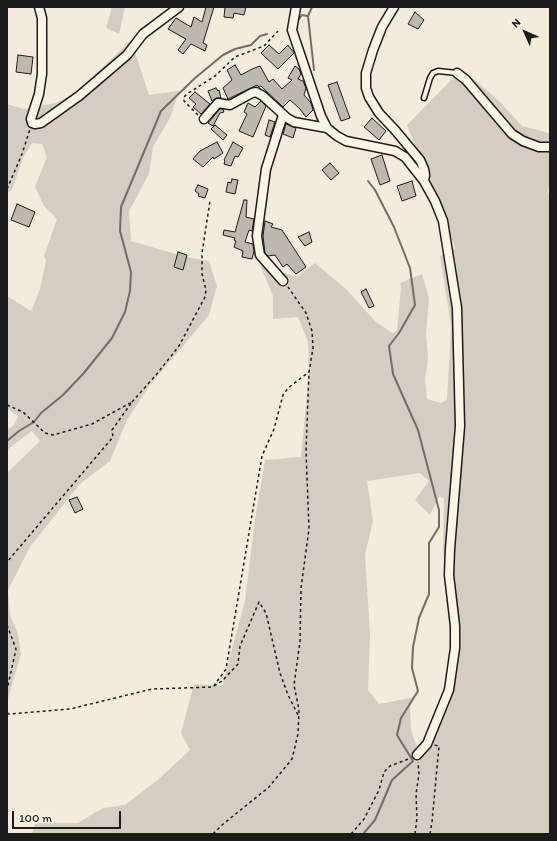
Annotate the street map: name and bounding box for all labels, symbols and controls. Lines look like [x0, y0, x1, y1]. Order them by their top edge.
north arrow [505, 12, 545, 52]
text: N [509, 16, 523, 30]
scale bar [14, 803, 123, 829]
text: 100 m [19, 811, 52, 825]

